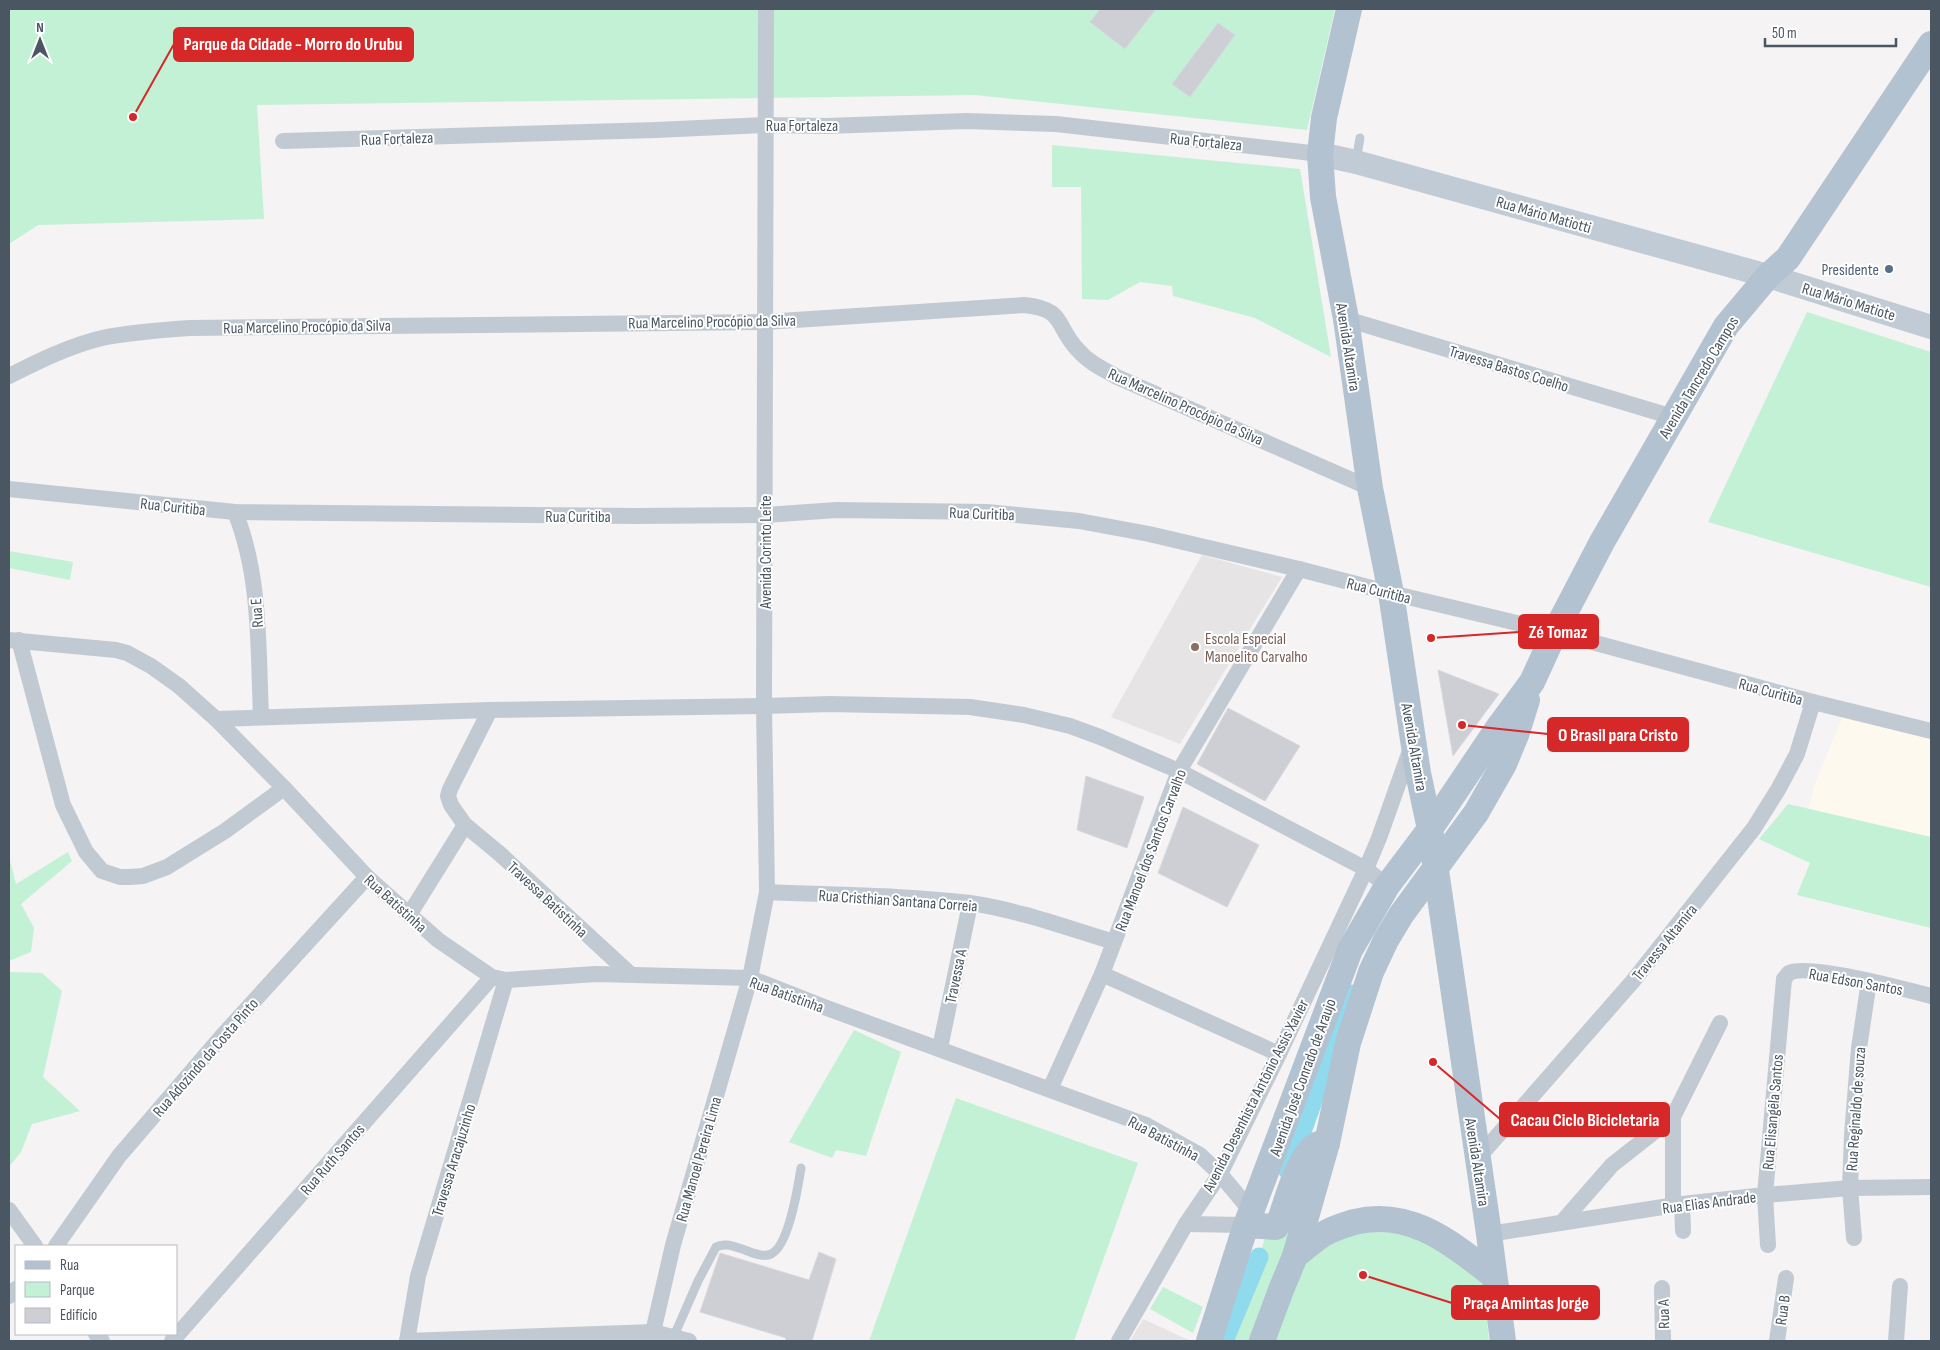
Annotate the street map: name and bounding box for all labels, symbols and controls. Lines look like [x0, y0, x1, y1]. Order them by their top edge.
north arrow [15, 15, 65, 65]
scale bar [1765, 15, 1896, 47]
text: N [36, 19, 44, 36]
text: 50 m [1772, 24, 1797, 43]
callout: Parque da Cidade - Morro do Urubu [174, 28, 413, 61]
text: Parque da Cidade - Morro do Urubu [184, 34, 403, 55]
street label: Rua Fortaleza [766, 117, 838, 136]
street label: Rua Fortaleza [361, 129, 434, 150]
street label: Rua Fortaleza [1169, 129, 1243, 156]
street label: Rua Mário Matiotti [1494, 193, 1593, 238]
place label: Presidente [1822, 261, 1879, 280]
marker: Presidente [1883, 263, 1895, 275]
street label: Rua Mário Matiote [1800, 279, 1898, 326]
street label: Avenida Altamira [1331, 301, 1364, 393]
street label: Rua Marcelino Procópio da Silva [628, 312, 796, 333]
street label: Avenida Tancredo Campos [1655, 313, 1743, 443]
street label: Rua Marcelino Procópio da Silva [223, 317, 391, 338]
street label: Travessa Bastos Coelho [1446, 342, 1571, 397]
street label: Rua Marcelino Procópio da Silva [1105, 365, 1266, 450]
street label: Rua Curitiba [139, 495, 206, 520]
street label: Avenida Corinto Leite [757, 495, 776, 610]
street label: Rua Curitiba [949, 504, 1015, 525]
street label: Rua Curitiba [545, 508, 611, 527]
street label: Rua Curitiba [1345, 574, 1413, 609]
street label: Rua E [247, 598, 268, 628]
callout: Zé Tomaz [1519, 615, 1598, 648]
text: Zé Tomaz [1529, 622, 1588, 643]
place label: Escola Especial Manoelito Carvalho [1205, 630, 1308, 667]
marker: Escola Especial Manoelito Carvalho [1189, 641, 1201, 653]
street label: Rua Curitiba [1737, 675, 1805, 710]
street label: Avenida Altamira [1396, 701, 1431, 793]
callout: O Brasil para Cristo [1548, 718, 1688, 751]
text: O Brasil para Cristo [1558, 725, 1678, 746]
street label: Rua Manoel dos Santos Carvalho [1112, 767, 1191, 934]
street label: Travessa Batistinha [503, 858, 591, 942]
street label: Rua Batistinha [360, 871, 430, 937]
street label: Rua Cristhian Santana Correia [818, 886, 978, 917]
street label: Travessa Altamira [1629, 901, 1702, 985]
street label: Travessa A [941, 947, 972, 1005]
street label: Rua Edson Santos [1807, 965, 1904, 1000]
street label: Rua Batistinha [747, 973, 826, 1018]
street label: Rua Adozindo da Costa Pinto [149, 995, 263, 1121]
street label: Avenida Desenhista Antônio Assis Xavier [1199, 996, 1313, 1196]
street label: Avenida José Conrado de Araujo [1266, 996, 1341, 1160]
street label: Rua Reginaldo de souza [1843, 1046, 1870, 1172]
street label: Rua Elisangêla Santos [1759, 1053, 1788, 1171]
street label: Rua Manoel Pereira Lima [673, 1095, 726, 1224]
street label: Travessa Aracajuzinho [428, 1102, 481, 1219]
callout: Cacau Ciclo Bicicletaria [1500, 1103, 1669, 1136]
text: Cacau Ciclo Bicicletaria [1511, 1110, 1659, 1131]
street label: Rua Batistinha [1125, 1113, 1202, 1166]
street label: Avenida Altamira [1460, 1116, 1493, 1208]
street label: Rua Ruth Santos [297, 1120, 369, 1200]
street label: Rua Elias Andrade [1661, 1188, 1757, 1219]
legend [15, 1245, 178, 1335]
text: Rua [60, 1256, 79, 1275]
text: Parque [60, 1281, 95, 1300]
callout: Praça Amintas Jorge [1452, 1286, 1599, 1319]
text: Praça Amintas Jorge [1463, 1293, 1589, 1314]
street label: Rua B [1772, 1294, 1795, 1326]
street label: Rua A [1655, 1299, 1674, 1329]
text: Edifício [60, 1306, 97, 1325]

